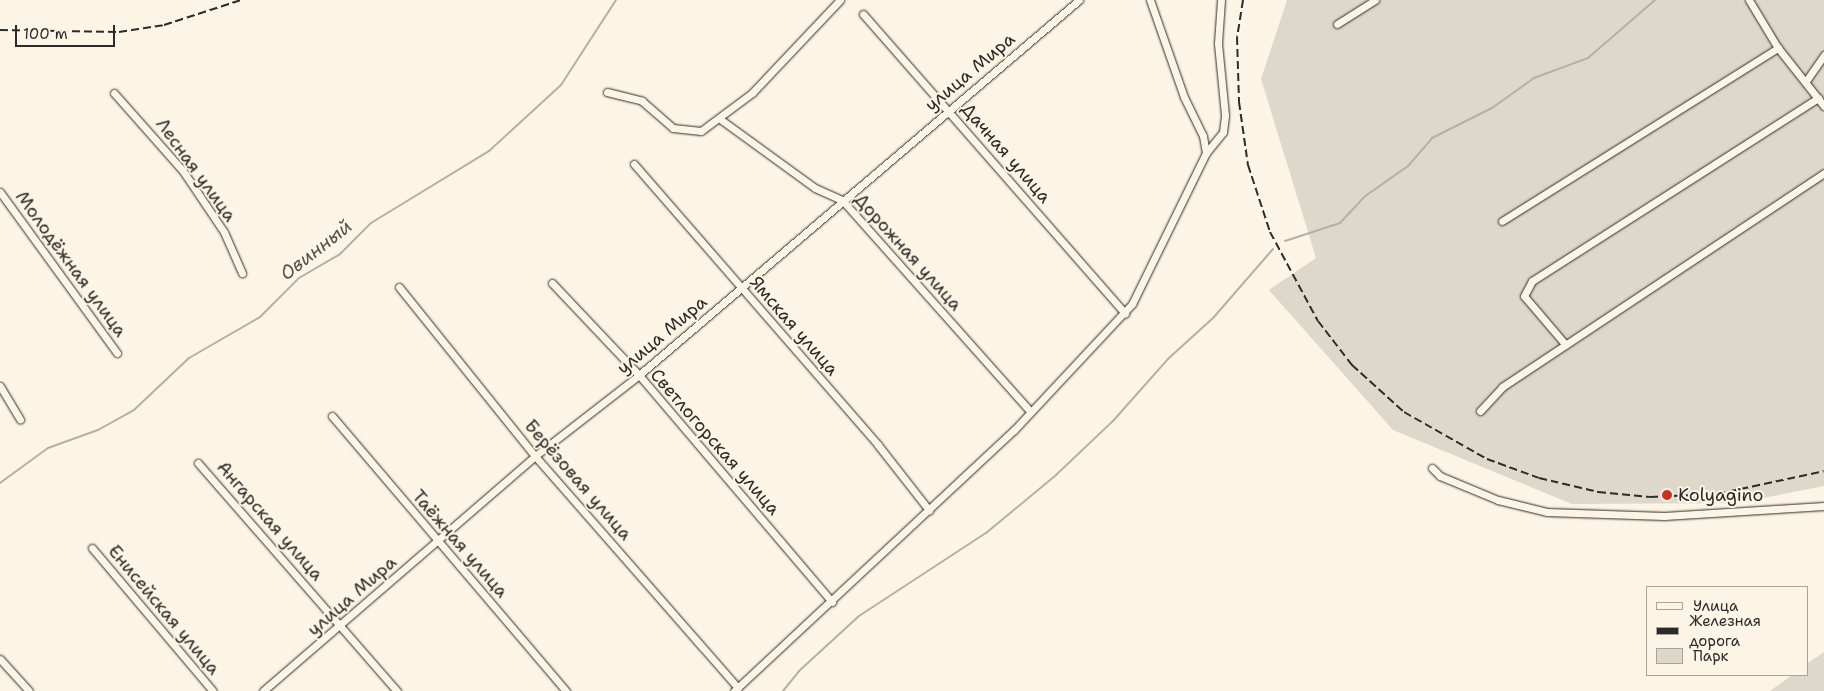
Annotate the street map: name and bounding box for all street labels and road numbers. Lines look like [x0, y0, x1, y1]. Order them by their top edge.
street label: улица Мира [921, 28, 1019, 116]
street label: Дачная улица [957, 98, 1055, 208]
street label: Лесная улица [151, 114, 241, 226]
street label: Молодёжная улица [11, 187, 131, 341]
street label: Дорожная улица [850, 189, 966, 315]
street label: Ямская улица [745, 272, 843, 380]
street label: улица Мира [613, 291, 711, 379]
street label: Светлогорская улица [646, 364, 784, 520]
street label: Берёзовая улица [520, 415, 636, 545]
street label: Ангарская улица [212, 457, 328, 585]
street label: Таёжная улица [407, 486, 513, 602]
street label: Енисейская улица [103, 541, 225, 679]
street label: улица Мира [303, 551, 401, 641]

